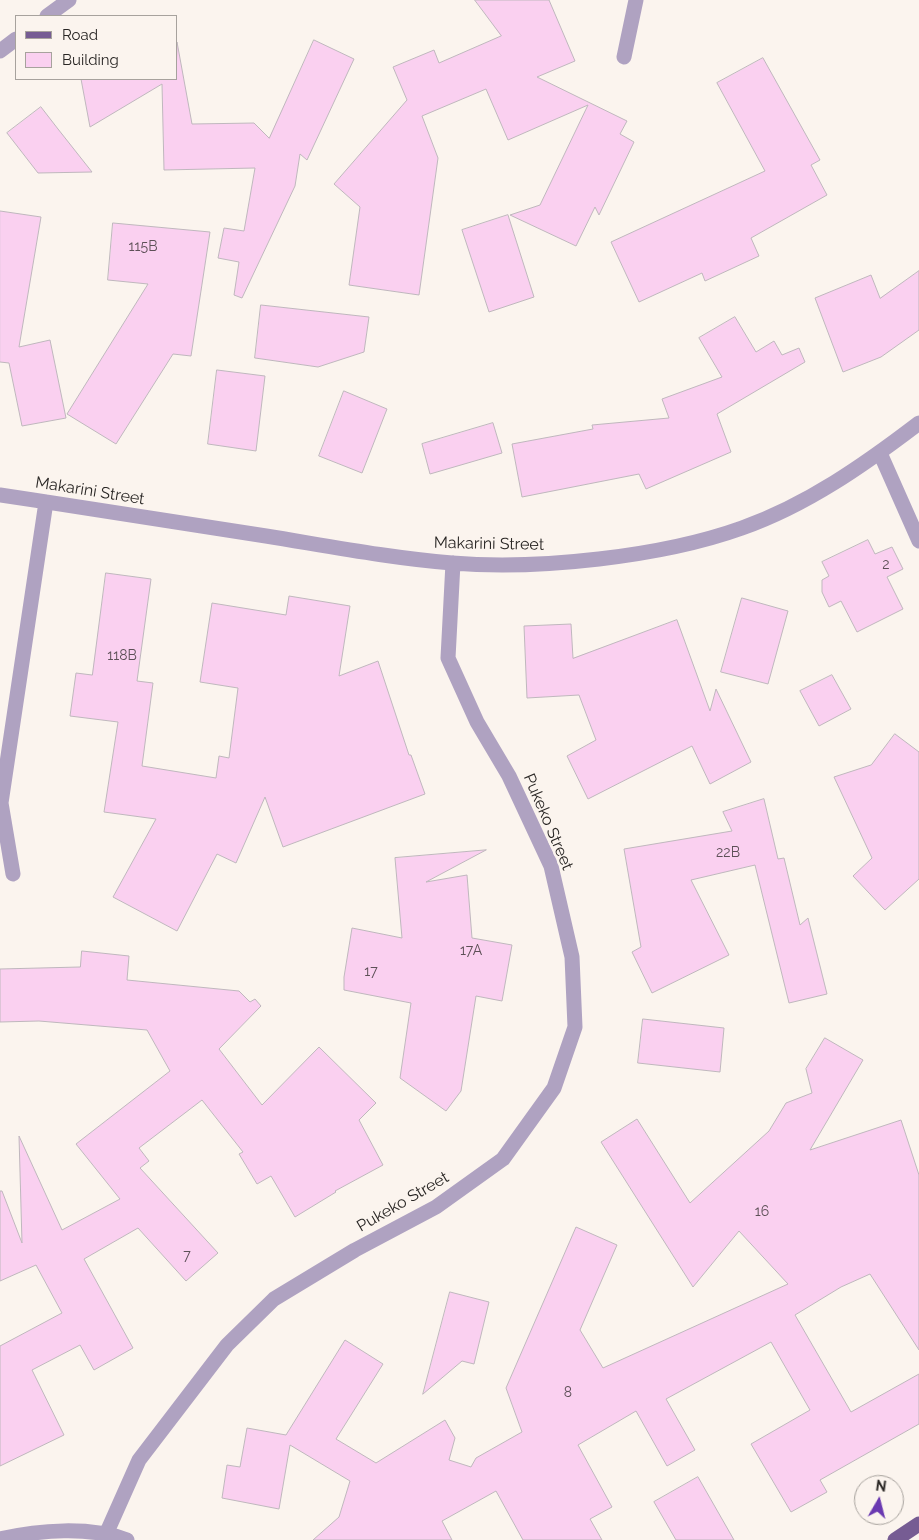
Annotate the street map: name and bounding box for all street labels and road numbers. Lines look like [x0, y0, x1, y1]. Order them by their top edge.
street label: Makarini Street [34, 473, 146, 509]
street label: Makarini Street [434, 533, 544, 555]
street label: Pukeko Street [519, 771, 577, 873]
street label: Pukeko Street [354, 1168, 452, 1236]

